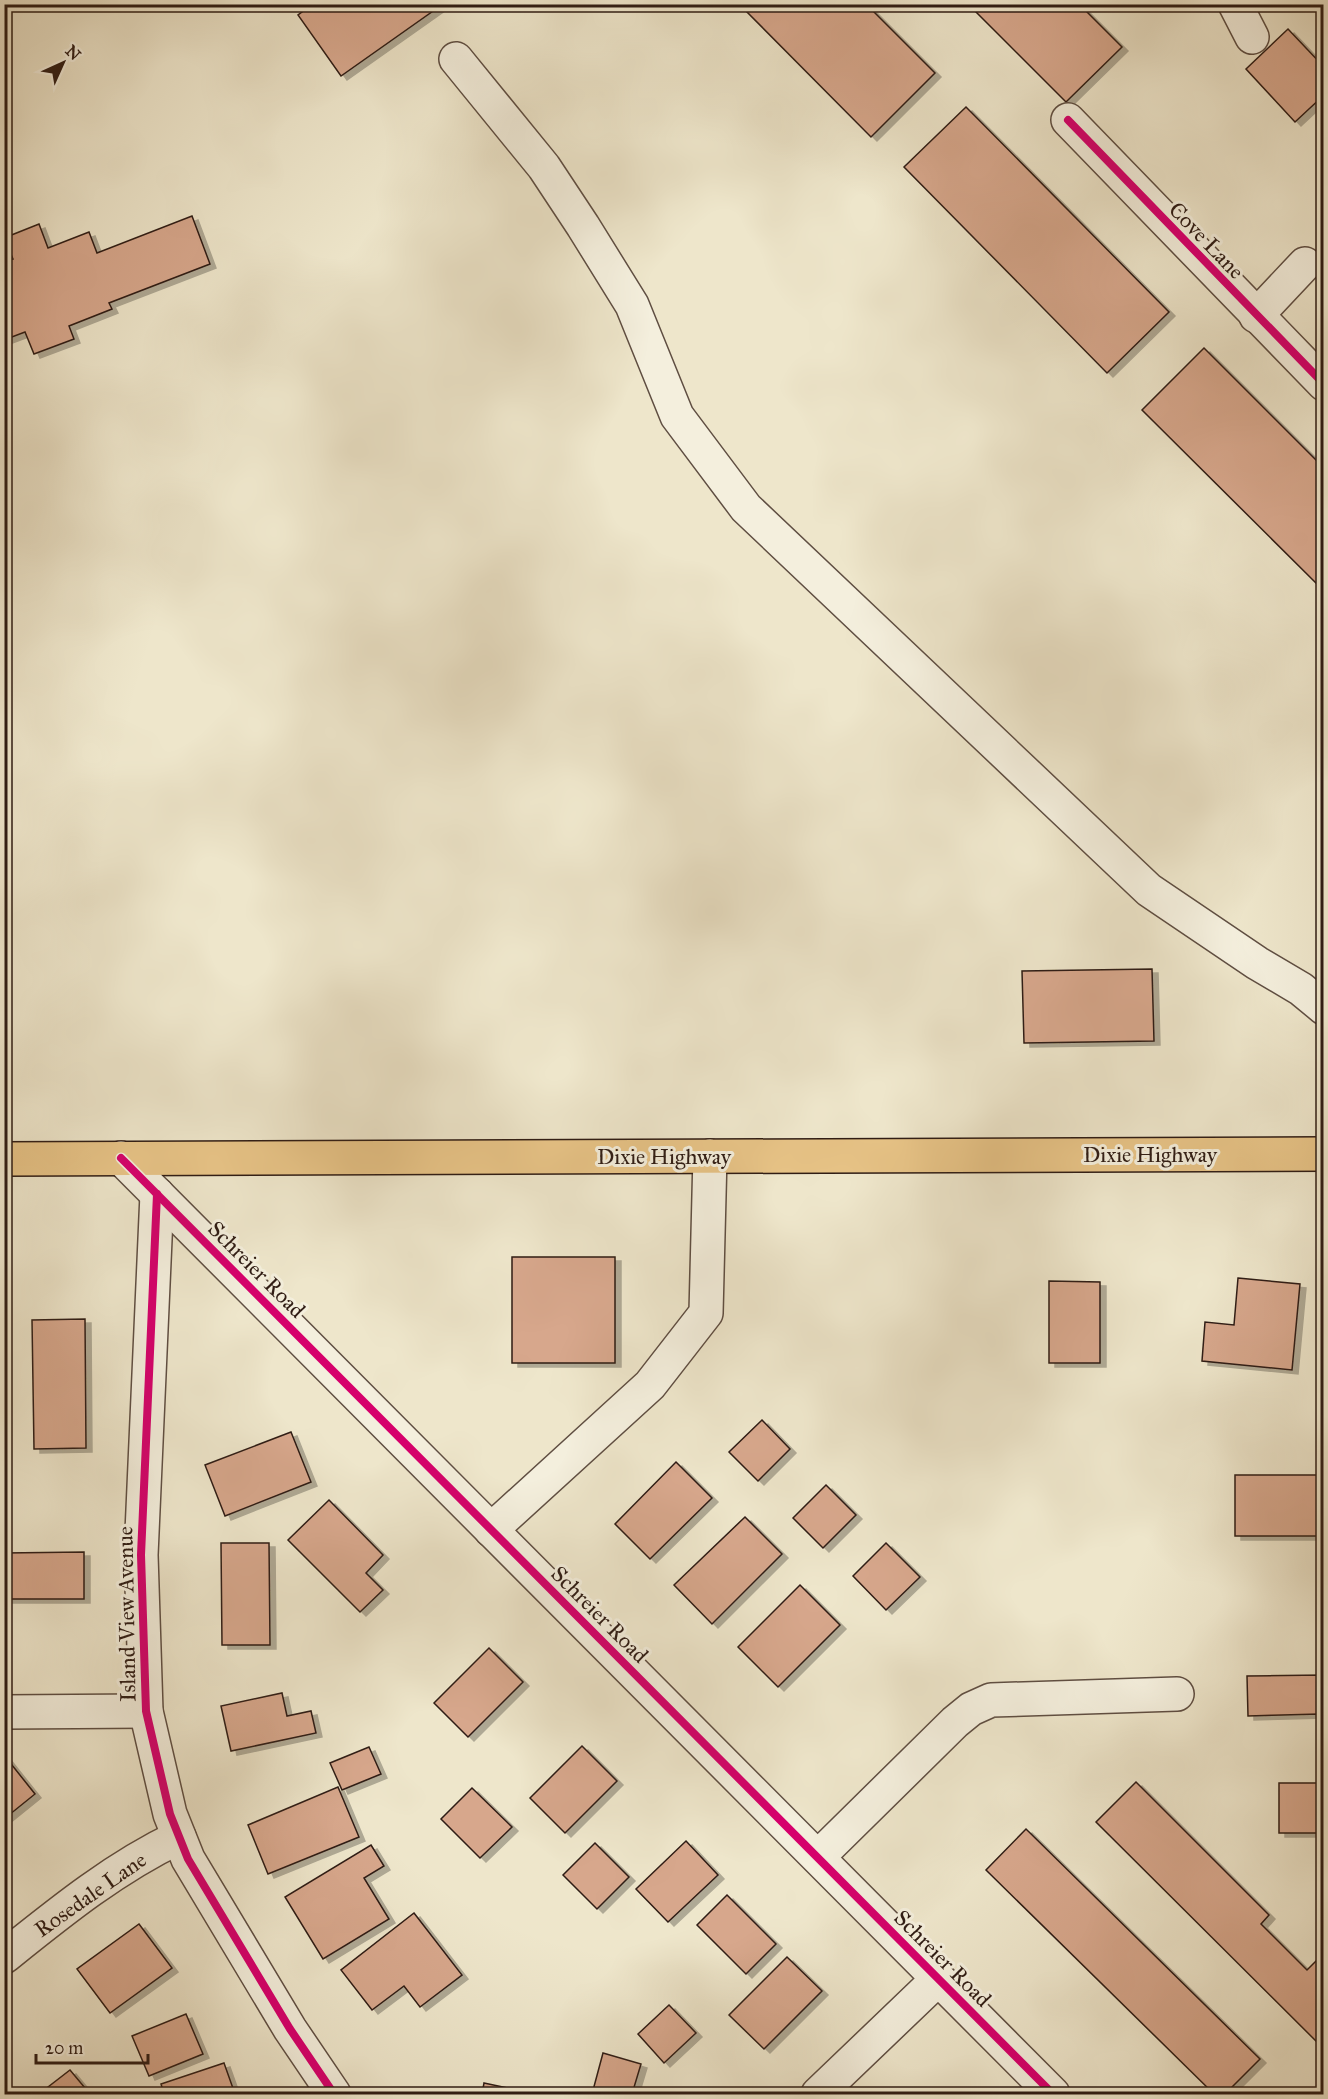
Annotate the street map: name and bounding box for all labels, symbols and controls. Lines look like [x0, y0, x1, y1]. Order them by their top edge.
north arrow [33, 33, 93, 93]
text: N [62, 41, 85, 65]
street label: Cove Lane [1163, 196, 1250, 285]
street label: Dixie Highway [1083, 1141, 1218, 1168]
street label: Dixie Highway [597, 1143, 732, 1170]
street label: Schreier Road [202, 1215, 311, 1324]
street label: Island View Avenue [111, 1526, 142, 1702]
street label: Schreier Road [545, 1560, 654, 1669]
street label: Rosedale Lane [29, 1846, 151, 1943]
street label: Schreier Road [888, 1904, 997, 2013]
scale bar [36, 2027, 148, 2065]
text: 20 m [45, 2037, 83, 2059]

